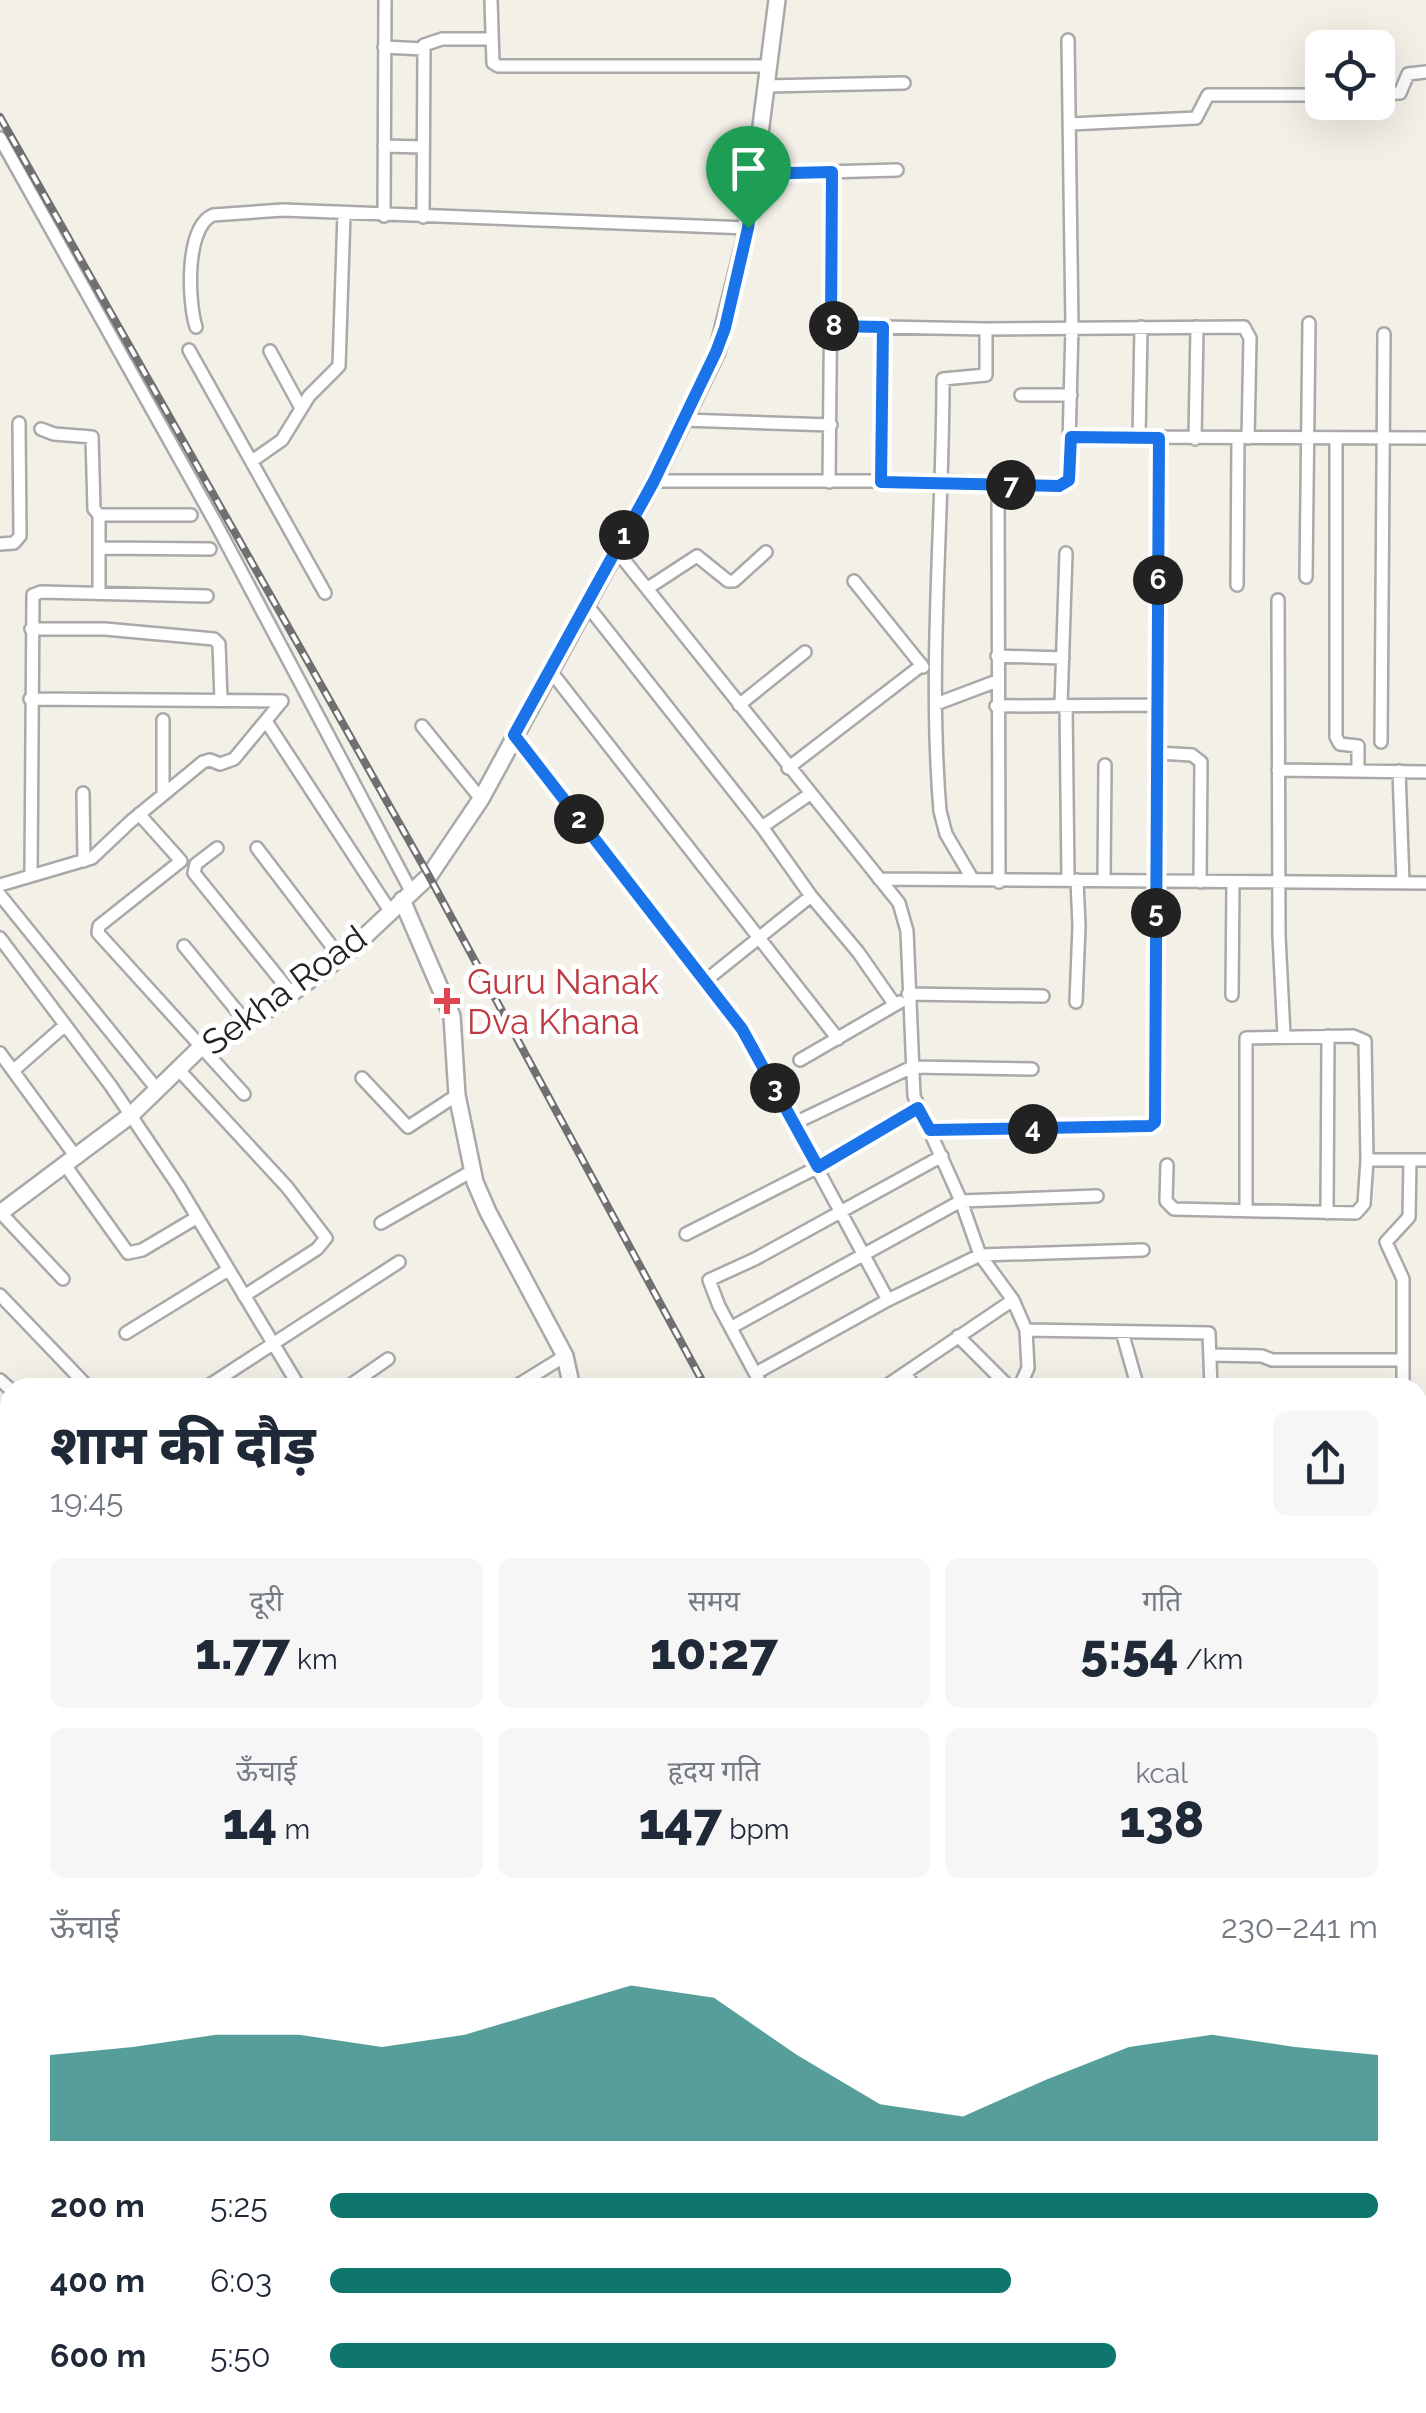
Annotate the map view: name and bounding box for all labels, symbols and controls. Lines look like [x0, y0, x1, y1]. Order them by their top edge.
map controls [1305, 30, 1395, 120]
button: locate [1305, 30, 1395, 120]
pin [706, 126, 791, 229]
icon: arrive [721, 141, 776, 196]
pin: 8 [809, 301, 859, 351]
text: 8 [826, 309, 842, 342]
pin: 7 [986, 460, 1036, 510]
text: 7 [1003, 468, 1019, 501]
pin: 1 [599, 510, 649, 560]
text: 1 [617, 518, 631, 551]
pin: 6 [1133, 555, 1183, 605]
text: 6 [1150, 563, 1167, 596]
pin: 2 [554, 794, 604, 844]
text: 2 [571, 802, 587, 835]
pin: 5 [1131, 888, 1181, 938]
text: 5 [1148, 896, 1164, 929]
street label: Sekha Road [194, 917, 374, 1063]
place label: Guru Nanak Dva Khana [467, 961, 659, 1042]
marker: Guru Nanak Dva Khana [436, 990, 458, 1012]
pin: 3 [750, 1063, 800, 1113]
text: 3 [767, 1071, 783, 1104]
pin: 4 [1008, 1104, 1058, 1154]
text: 4 [1025, 1112, 1041, 1145]
button: share [1273, 1411, 1378, 1516]
text: शाम की दौड़ [50, 1412, 316, 1477]
text: 19:45 [50, 1482, 123, 1519]
text: दूरी [250, 1585, 283, 1618]
text: समय [688, 1585, 740, 1618]
text: गति [1142, 1585, 1181, 1618]
text: 1.77 [195, 1622, 290, 1681]
text: 10:27 [650, 1622, 778, 1681]
text: 5:54 [1080, 1622, 1179, 1681]
text: km [290, 1643, 338, 1676]
text: /km [1179, 1643, 1243, 1676]
text: ऊँचाई [236, 1755, 297, 1788]
text: हृदय गति [668, 1755, 760, 1788]
text: kcal [1135, 1757, 1188, 1790]
text: 138 [1119, 1790, 1204, 1849]
text: 14 [222, 1792, 277, 1851]
text: 147 [638, 1792, 722, 1851]
text: m [277, 1813, 310, 1846]
text: bpm [722, 1813, 790, 1846]
text: ऊँचाई [50, 1908, 119, 1945]
text: 230–241 m [1221, 1908, 1378, 1945]
text: 200 m [50, 2187, 145, 2224]
text: 5:25 [210, 2187, 268, 2224]
text: 400 m [50, 2262, 145, 2299]
text: 6:03 [210, 2262, 272, 2299]
text: 600 m [50, 2337, 146, 2374]
text: 5:50 [210, 2337, 270, 2374]

